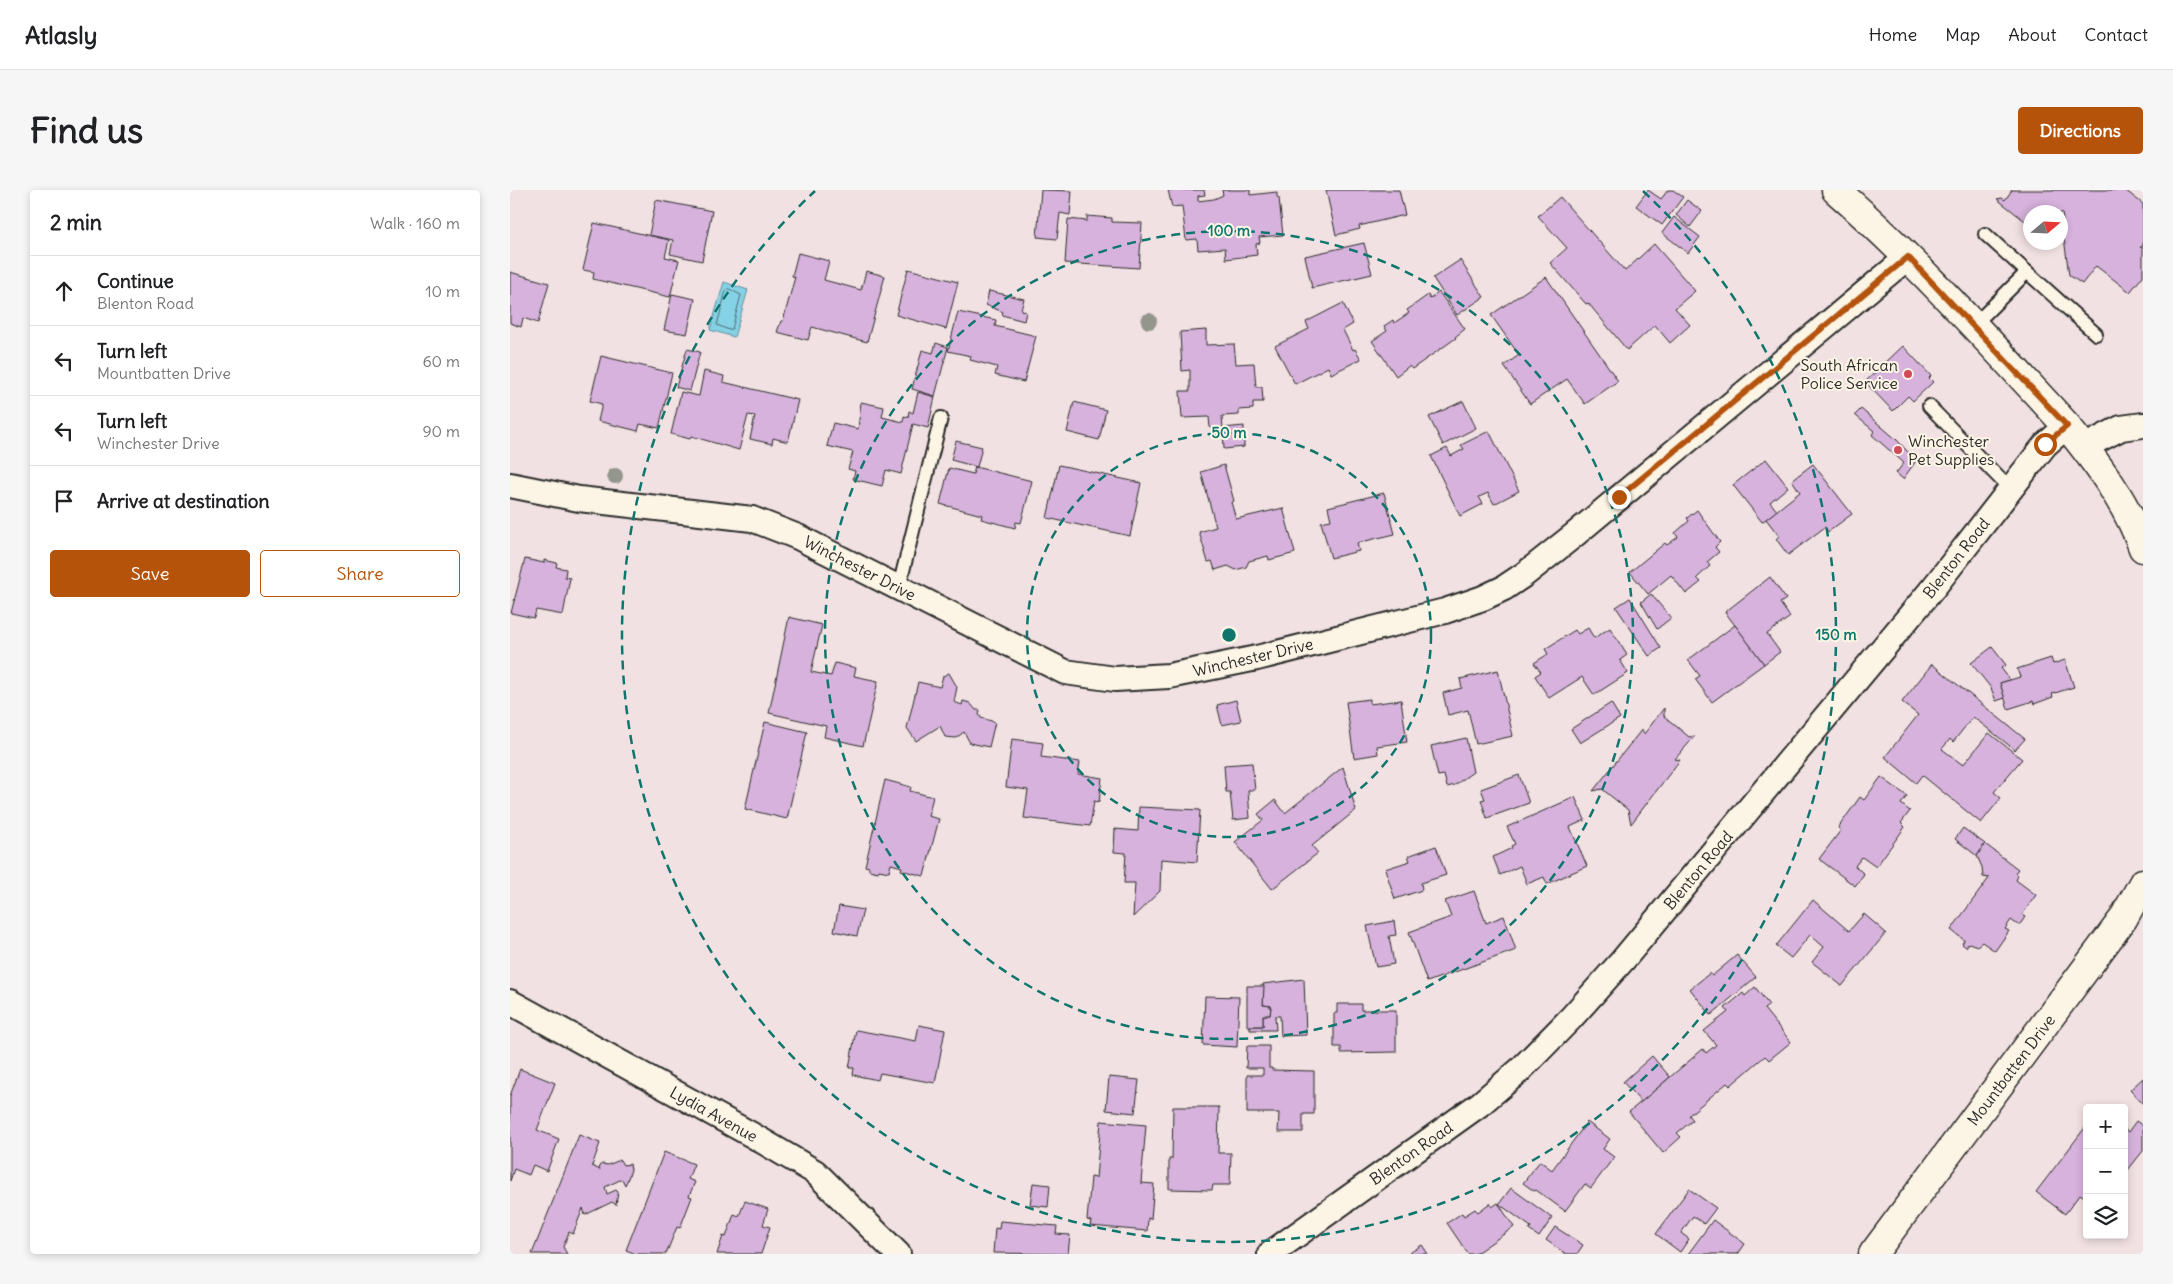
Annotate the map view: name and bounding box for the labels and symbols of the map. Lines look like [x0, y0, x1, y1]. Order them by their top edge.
north arrow [2023, 205, 2068, 250]
text: 100 m [1208, 221, 1250, 240]
place label: South African Police Service [1800, 355, 1898, 393]
marker: South African Police Service [1902, 368, 1914, 380]
text: 50 m [1211, 423, 1247, 442]
place label: Winchester Pet Supplies [1908, 431, 1994, 469]
route start [2034, 433, 2057, 456]
marker: Winchester Pet Supplies [1892, 444, 1904, 456]
route end [1608, 486, 1631, 509]
street label: Blenton Road [1918, 514, 1994, 602]
street label: Winchester Drive [801, 531, 919, 605]
text: 150 m [1815, 625, 1857, 644]
centre of rings [1220, 626, 1238, 644]
street label: Winchester Drive [1191, 633, 1315, 681]
street label: Blenton Road [1659, 826, 1737, 914]
street label: Mountbatten Drive [1963, 1011, 2059, 1129]
street label: Lydia Avenue [667, 1082, 761, 1146]
street label: Blenton Road [1366, 1117, 1456, 1189]

